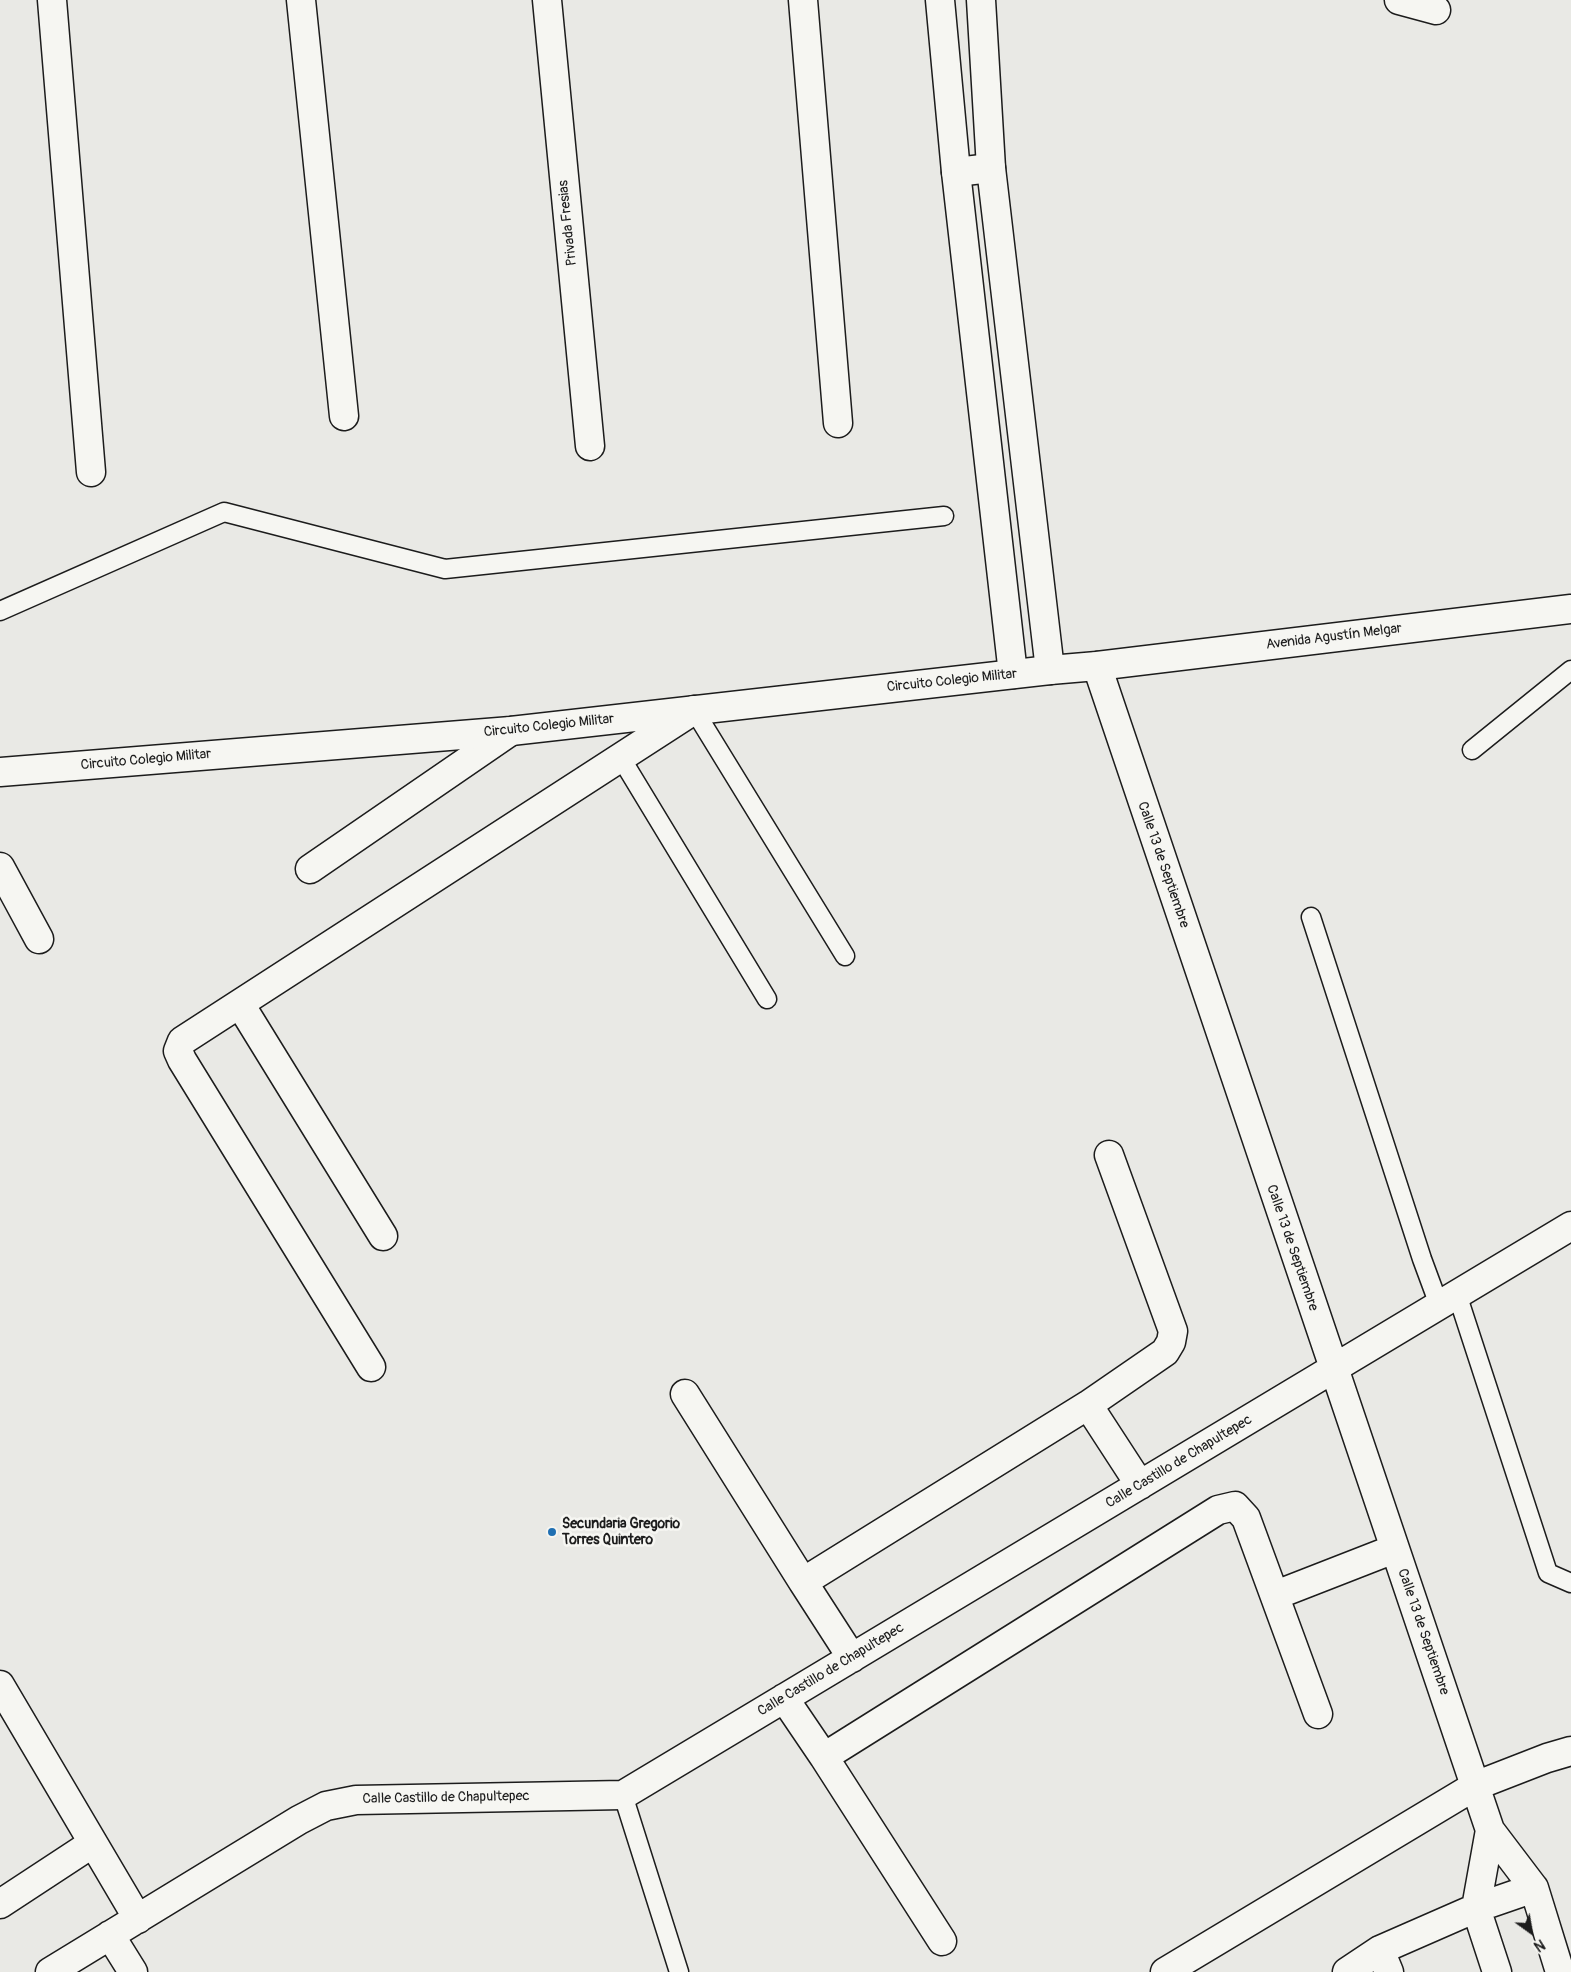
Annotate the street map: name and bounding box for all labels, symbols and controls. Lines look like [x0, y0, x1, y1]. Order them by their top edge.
street label: Privada Fresias [555, 179, 581, 267]
street label: Avenida Agustín Melgar [1265, 620, 1403, 654]
street label: Circuito Colegio Militar [886, 666, 1018, 696]
street label: Circuito Colegio Militar [483, 711, 615, 741]
street label: Circuito Colegio Militar [80, 746, 212, 774]
street label: Calle 13 de Septiembre [1133, 800, 1193, 930]
street label: Calle 13 de Septiembre [1262, 1183, 1322, 1313]
street label: Calle Castillo de Chapultepec [1103, 1412, 1255, 1512]
place label: Secundaria Gregorio Torres Quintero [562, 1516, 680, 1548]
marker: Secundaria Gregorio Torres Quintero [546, 1526, 558, 1538]
street label: Calle 13 de Septiembre [1393, 1567, 1453, 1697]
street label: Calle Castillo de Chapultepec [755, 1620, 907, 1720]
street label: Calle Castillo de Chapultepec [362, 1788, 530, 1808]
north arrow [1506, 1907, 1556, 1957]
text: N [1531, 1935, 1548, 1955]

